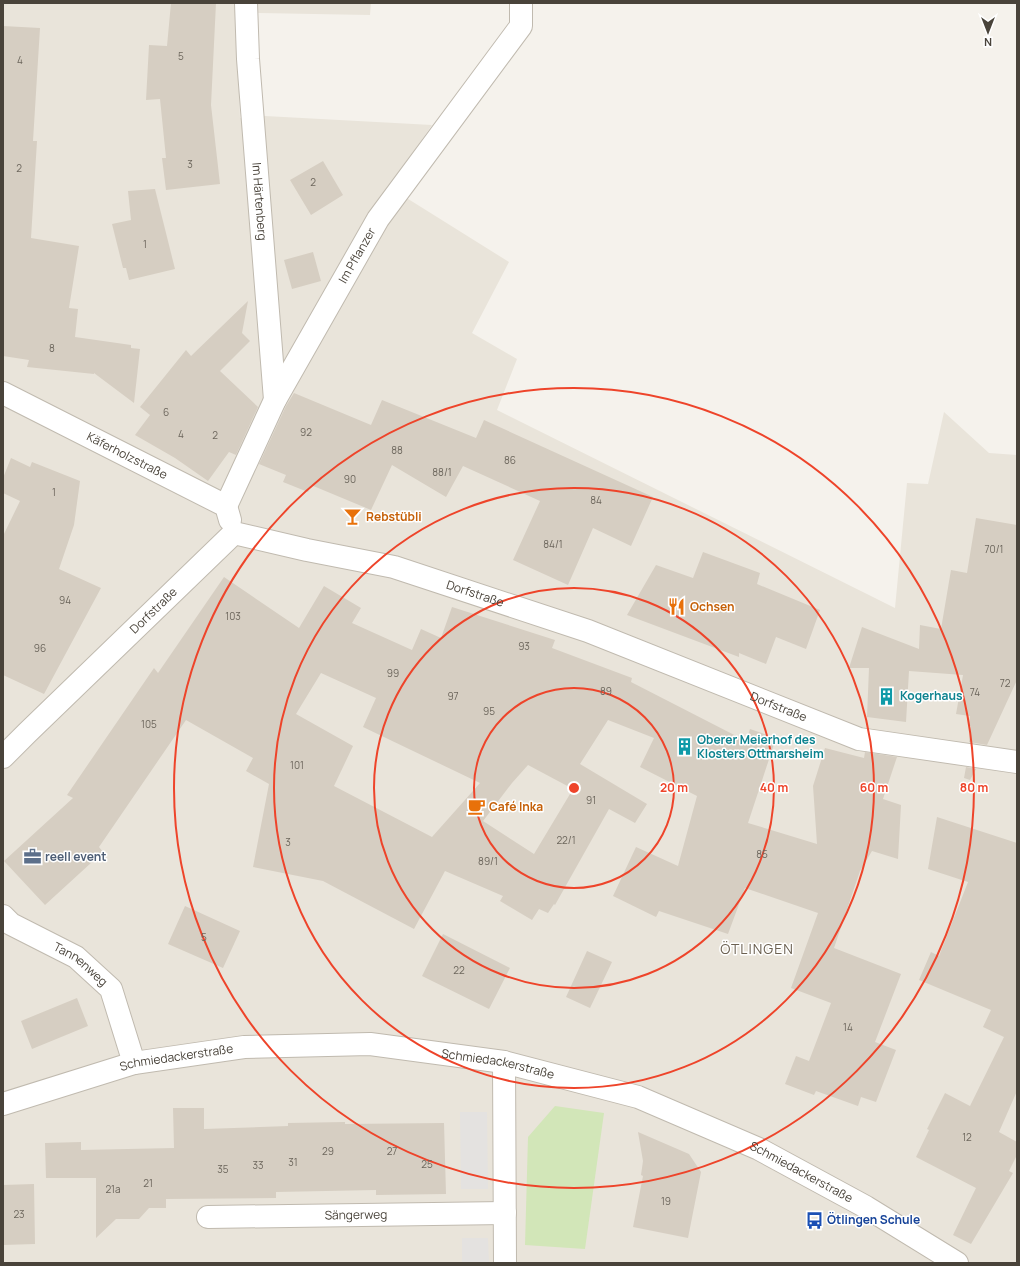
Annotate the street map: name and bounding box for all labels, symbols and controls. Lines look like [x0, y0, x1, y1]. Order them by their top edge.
north arrow [968, 12, 1008, 52]
text: N [984, 35, 992, 50]
house number: 5 [178, 49, 184, 63]
house number: 4 [17, 53, 23, 67]
house number: 3 [187, 157, 193, 171]
house number: 2 [16, 161, 22, 175]
street label: Im Härtenberg [248, 162, 271, 241]
house number: 2 [310, 175, 316, 189]
street label: Im Pflanzer [334, 224, 380, 286]
house number: 1 [143, 237, 147, 251]
house number: 8 [49, 341, 55, 355]
house number: 6 [163, 405, 169, 419]
house number: 92 [300, 425, 312, 439]
house number: 4 [178, 427, 184, 441]
street label: Käferholzstraße [84, 428, 171, 483]
house number: 2 [212, 428, 218, 442]
house number: 88 [391, 443, 403, 457]
house number: 86 [504, 453, 516, 467]
house number: 88/1 [432, 465, 452, 479]
house number: 90 [344, 472, 356, 486]
house number: 1 [52, 485, 56, 499]
house number: 84 [590, 493, 602, 507]
bar icon: Rebstübli [343, 507, 363, 527]
place label: Rebstübli [366, 508, 422, 525]
house number: 84/1 [543, 537, 563, 551]
house number: 70/1 [985, 542, 1003, 556]
street label: Dorfstraße [444, 576, 506, 611]
street label: Dorfstraße [126, 583, 181, 637]
house number: 94 [59, 593, 71, 607]
restaurant icon: Ochsen [667, 597, 687, 617]
place label: Ochsen [690, 598, 734, 615]
house number: 103 [225, 609, 241, 623]
house number: 93 [518, 639, 530, 653]
house number: 96 [34, 641, 46, 655]
house number: 99 [387, 666, 399, 680]
house number: 72 [1000, 676, 1011, 690]
house number: 89 [600, 684, 612, 698]
house number: 74 [970, 685, 980, 699]
building icon: Kogerhaus [877, 686, 897, 706]
street label: Dorfstraße [748, 687, 810, 725]
place label: Kogerhaus [900, 687, 963, 704]
house number: 97 [447, 689, 459, 703]
house number: 95 [483, 704, 495, 718]
house number: 105 [141, 717, 157, 731]
place label: Oberer Meierhof des Klosters Ottmarsheim [697, 731, 824, 762]
building icon: Oberer Meierhof des Klosters Ottmarsheim [674, 737, 694, 757]
house number: 101 [290, 758, 304, 772]
text: 20 m [660, 779, 688, 796]
text: 40 m [760, 779, 788, 796]
text: 60 m [860, 779, 888, 796]
text: 80 m [960, 779, 988, 796]
centre of rings [567, 781, 581, 795]
house number: 91 [586, 793, 596, 807]
cafe icon: Café Inka [466, 797, 486, 817]
place label: Café Inka [489, 798, 543, 815]
house number: 22/1 [556, 833, 576, 847]
house number: 3 [285, 835, 291, 849]
office icon: reell event [22, 847, 42, 867]
house number: 85 [756, 847, 768, 861]
place label: reell event [45, 848, 106, 865]
house number: 89/1 [478, 854, 498, 868]
house number: 5 [201, 930, 207, 944]
street label: Tannenweg [51, 938, 112, 990]
district label: ÖTLINGEN [720, 939, 794, 958]
house number: 22 [453, 963, 465, 977]
house number: 14 [843, 1020, 853, 1034]
street label: Schmiedackerstraße [117, 1040, 234, 1075]
street label: Schmiedackerstraße [440, 1045, 556, 1083]
house number: 12 [962, 1130, 972, 1144]
street label: Schmiedackerstraße [747, 1137, 856, 1206]
house number: 29 [322, 1144, 334, 1158]
house number: 27 [387, 1144, 397, 1158]
house number: 31 [288, 1155, 298, 1169]
house number: 25 [421, 1157, 433, 1171]
house number: 33 [252, 1158, 264, 1172]
house number: 35 [217, 1162, 229, 1176]
house number: 21 [143, 1176, 153, 1190]
house number: 21a [105, 1182, 121, 1196]
house number: 19 [661, 1194, 671, 1208]
street label: Sängerweg [324, 1206, 387, 1223]
house number: 23 [13, 1207, 25, 1221]
bus stop icon: Ötlingen Schule [804, 1210, 824, 1230]
place label: Ötlingen Schule [827, 1211, 920, 1228]

